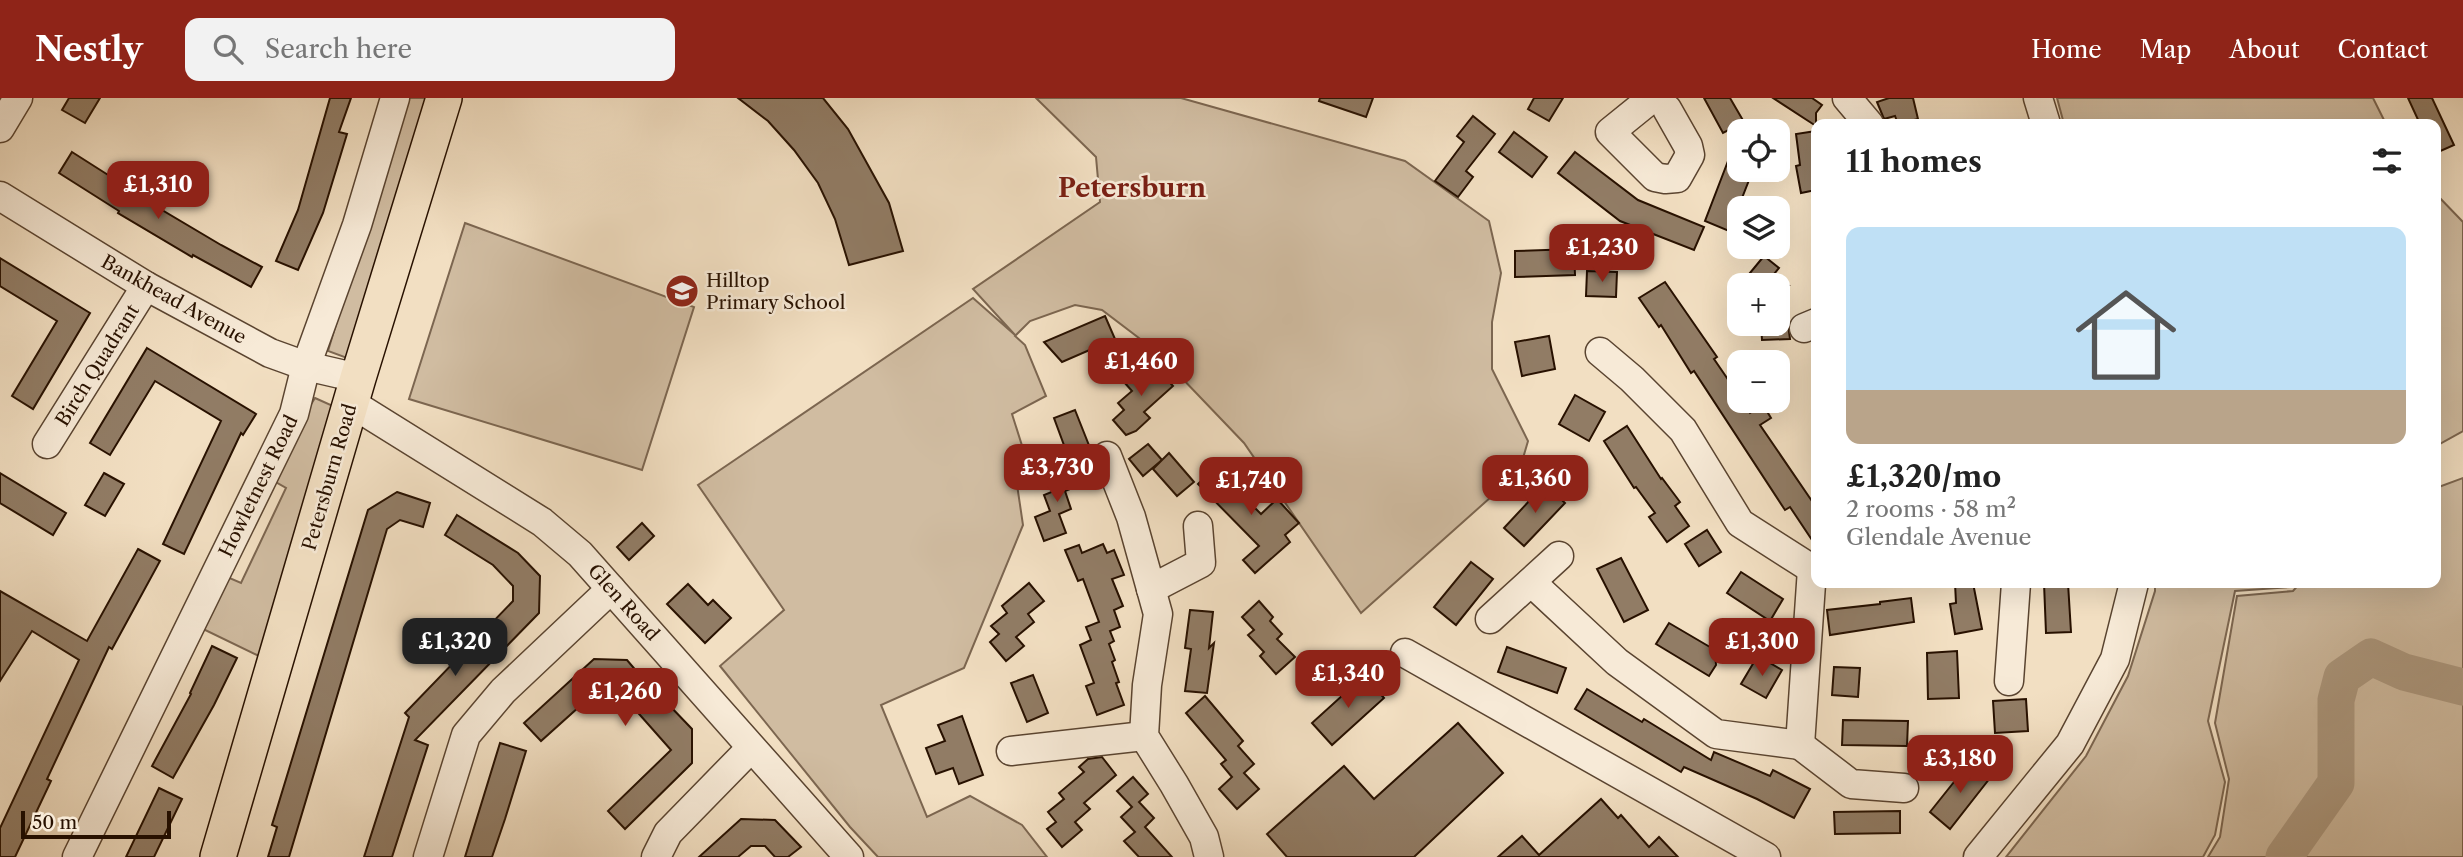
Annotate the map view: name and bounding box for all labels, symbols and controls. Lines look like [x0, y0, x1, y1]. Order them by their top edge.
search box [185, 18, 675, 81]
text: Nestly [35, 29, 143, 70]
icon: search [209, 30, 247, 68]
text: Search here [265, 33, 412, 65]
text: Home [2031, 35, 2102, 64]
text: Map [2140, 35, 2191, 64]
text: About [2229, 35, 2300, 64]
text: Contact [2338, 35, 2428, 64]
map controls [1727, 119, 1790, 413]
button: locate [1727, 119, 1790, 182]
icon: filters [2368, 142, 2406, 180]
text: 11 homes [1846, 143, 1982, 180]
pin: £1,310 [101, 162, 215, 221]
text: £1,310 [123, 170, 193, 198]
district label: Petersburn [1058, 172, 1206, 204]
button: layers [1727, 196, 1790, 259]
pin: £1,230 [1545, 225, 1659, 284]
text: £1,230 [1565, 233, 1639, 261]
street label: Bankhead Avenue [97, 250, 250, 349]
place label: Hilltop Primary School [706, 269, 846, 314]
school or university icon: Hilltop Primary School [663, 272, 701, 310]
icon: home [2063, 272, 2189, 398]
button: + [1727, 273, 1790, 336]
street label: Birch Quadrant [51, 300, 144, 430]
pin: £1,460 [1084, 338, 1198, 398]
text: £1,460 [1104, 347, 1178, 375]
button: − [1727, 350, 1790, 413]
street label: Petersburn Road [298, 401, 362, 553]
street label: Howletnest Road [214, 411, 303, 561]
pin: £3,730 [1000, 444, 1114, 504]
text: £3,730 [1020, 453, 1094, 481]
pin: £1,360 [1478, 456, 1592, 515]
pin: £1,740 [1194, 458, 1308, 517]
text: £1,320/mo [1846, 458, 2001, 495]
text: £1,360 [1498, 464, 1572, 492]
text: £1,740 [1215, 466, 1287, 494]
text: 2 rooms · 58 m² [1846, 495, 2016, 523]
text: Glendale Avenue [1846, 523, 2031, 551]
street label: Glen Road [583, 559, 664, 646]
pin: £1,320 [398, 618, 512, 678]
pin: £1,300 [1705, 618, 1819, 678]
text: £1,320 [418, 627, 492, 655]
text: £1,300 [1725, 627, 1799, 655]
pin: £1,340 [1291, 650, 1405, 710]
text: £1,340 [1311, 659, 1385, 687]
pin: £1,260 [568, 668, 682, 728]
text: £1,260 [588, 677, 662, 705]
pin: £3,180 [1903, 736, 2017, 795]
text: £3,180 [1923, 744, 1997, 772]
scale bar [21, 808, 172, 840]
text: 50 m [32, 811, 77, 834]

